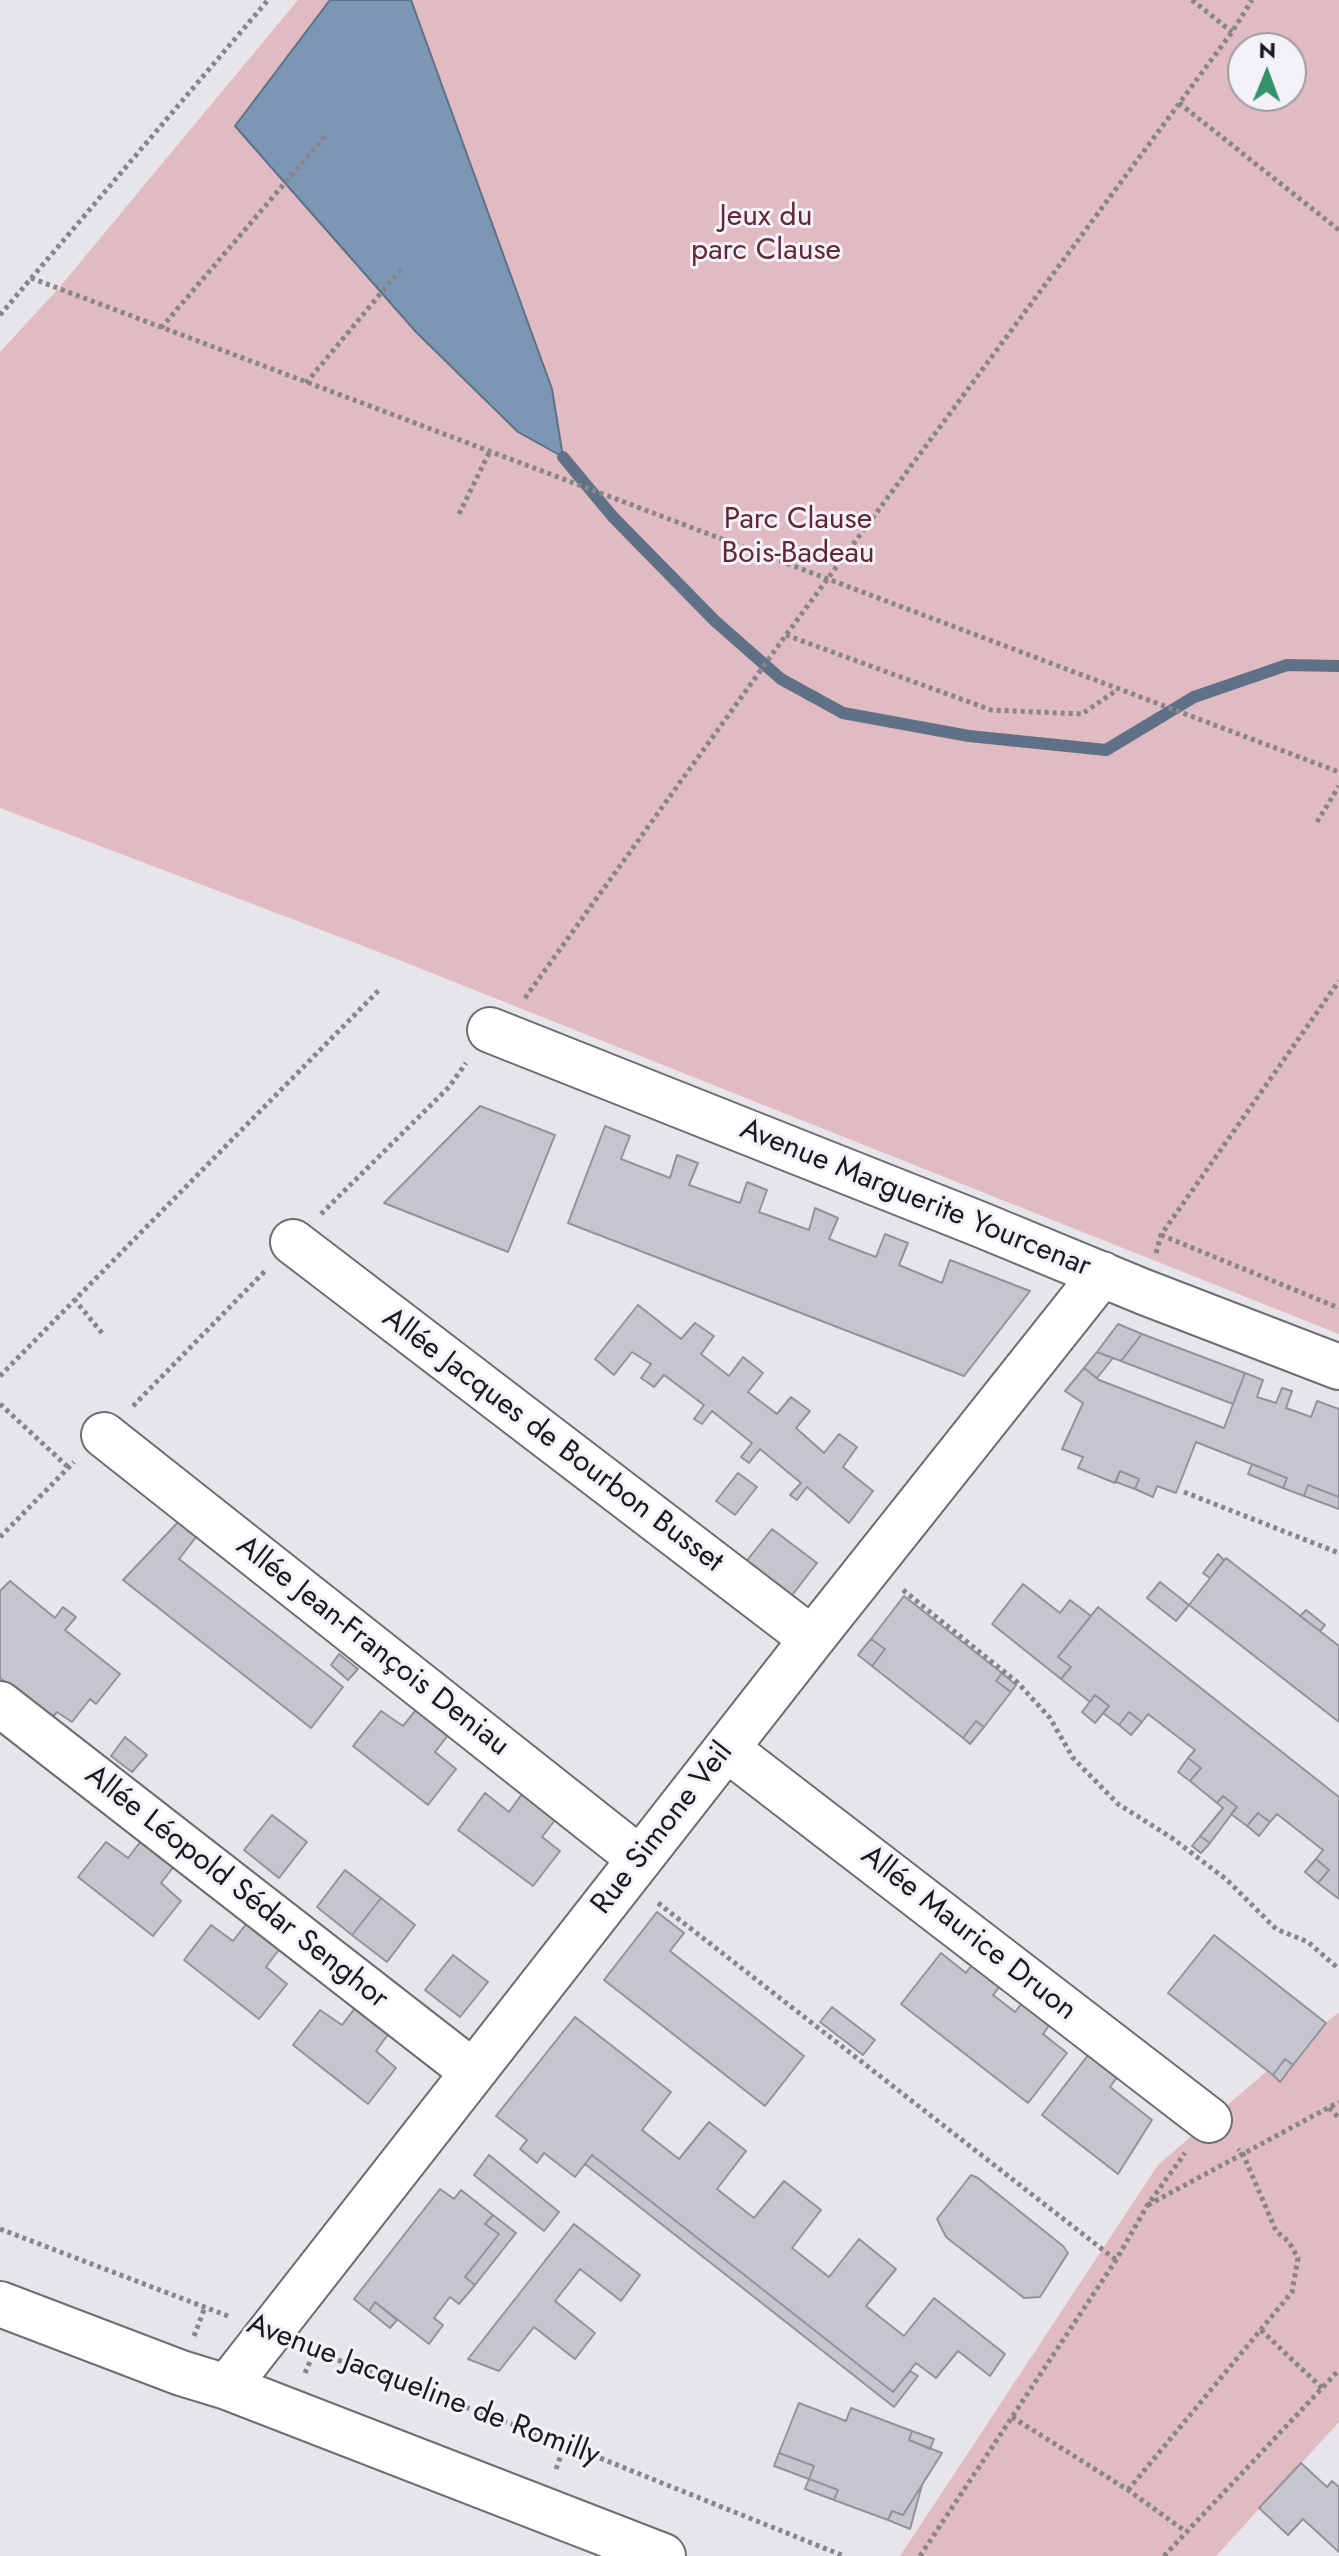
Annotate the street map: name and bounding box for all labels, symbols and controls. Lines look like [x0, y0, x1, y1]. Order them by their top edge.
north arrow [1227, 32, 1307, 112]
text: N [1258, 34, 1276, 66]
park label: Jeux du parc Clause [691, 200, 841, 270]
park label: Parc Clause Bois-Badeau [721, 503, 875, 574]
street label: Avenue Marguerite Yourcenar [734, 1112, 1096, 1286]
street label: Allée Jacques de Bourbon Busset [375, 1301, 729, 1581]
street label: Allée Jean-François Deniau [228, 1529, 516, 1765]
street label: Rue Simone Veil [585, 1736, 741, 1922]
street label: Allée Léopold Sédar Senghor [77, 1758, 395, 2018]
street label: Allée Maurice Druon [853, 1839, 1083, 2029]
street label: Avenue Jacqueline de Romilly [242, 2307, 604, 2475]

